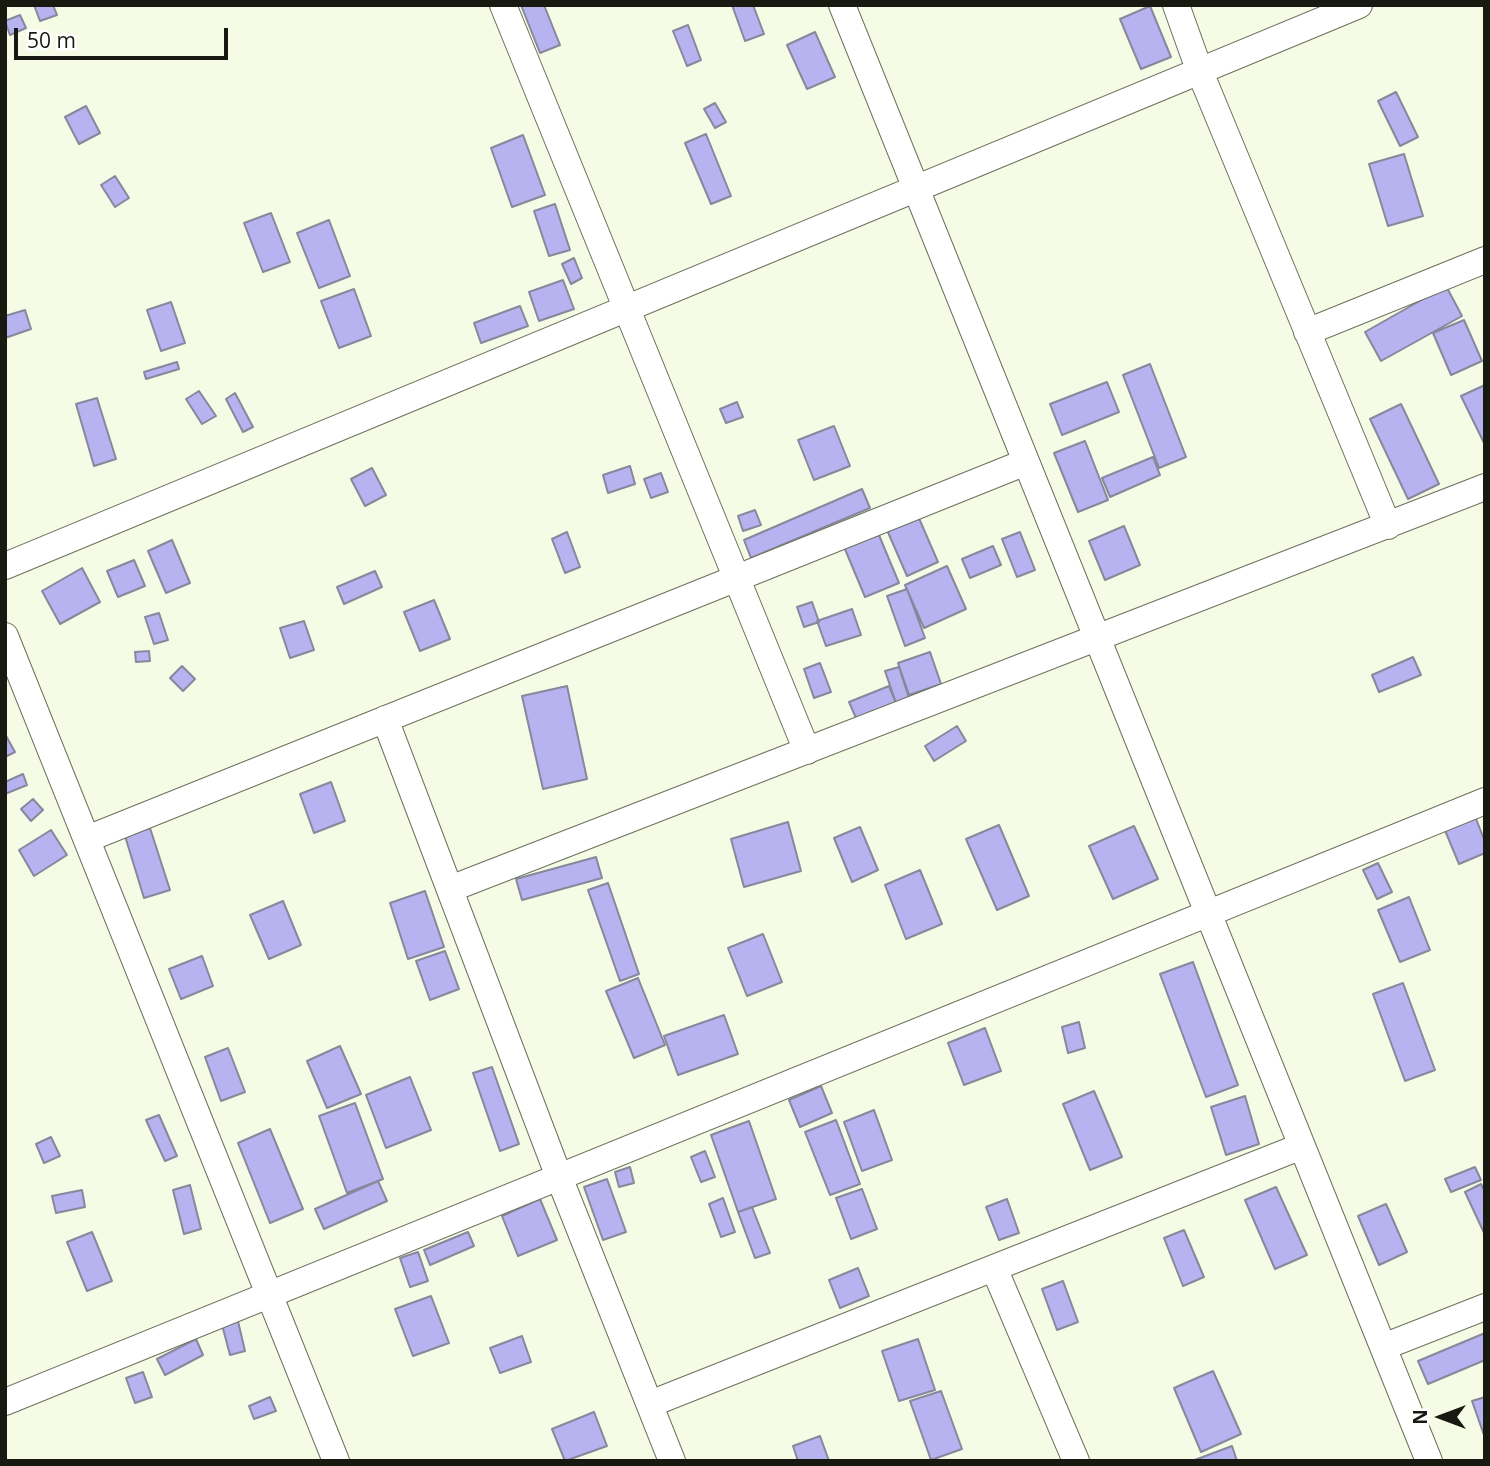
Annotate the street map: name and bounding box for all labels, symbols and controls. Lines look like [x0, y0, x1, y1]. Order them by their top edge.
scale bar [18, 14, 231, 58]
text: 50 m [27, 26, 76, 54]
north arrow [1406, 1382, 1476, 1452]
text: N [1407, 1409, 1433, 1425]

